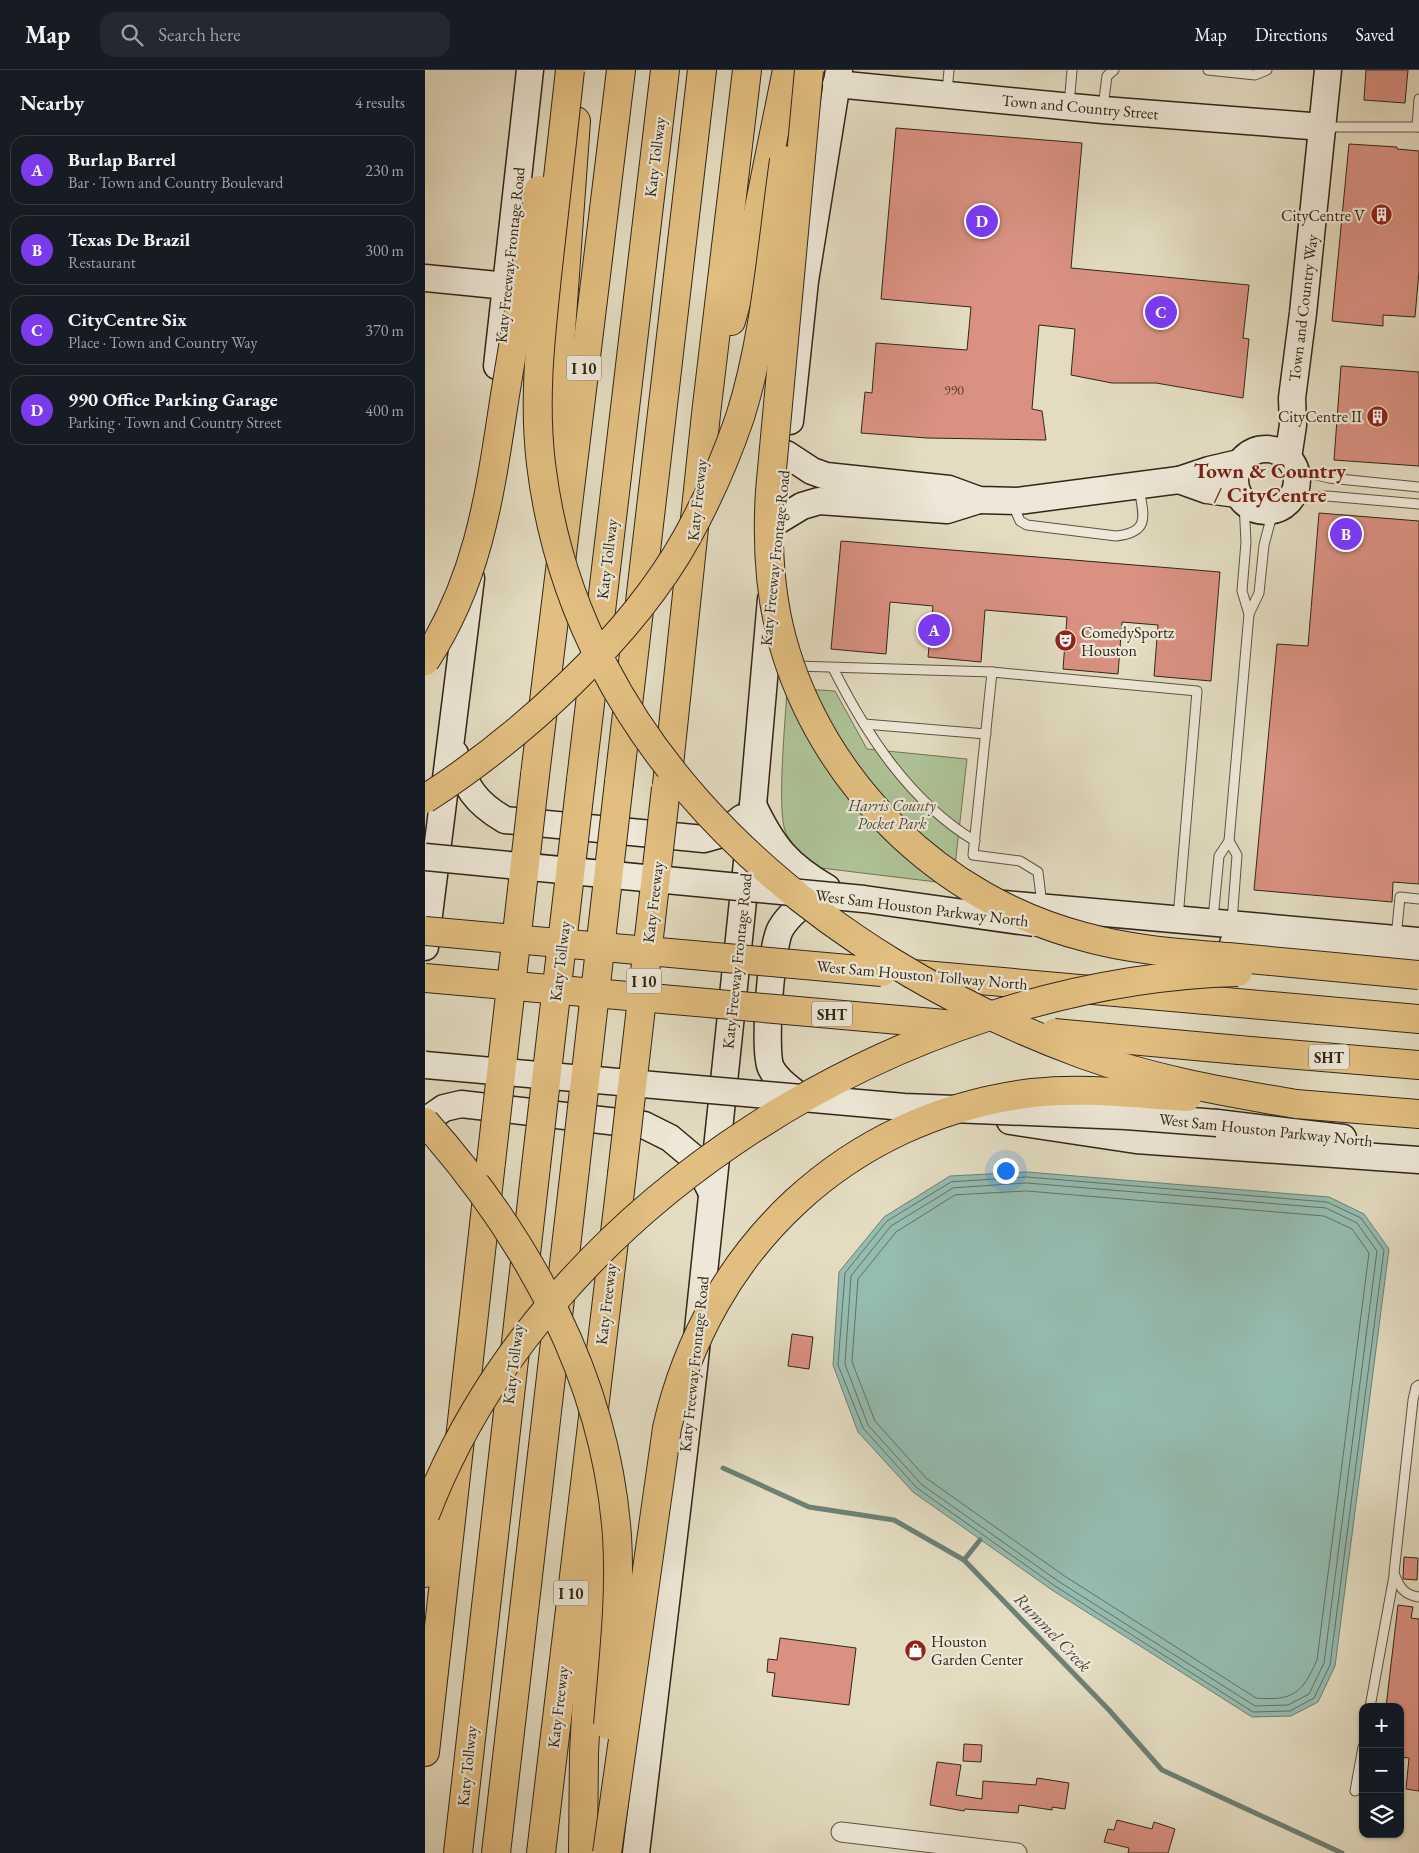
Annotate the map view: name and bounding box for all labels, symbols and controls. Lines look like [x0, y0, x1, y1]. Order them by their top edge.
search box [100, 12, 450, 57]
text: Map [25, 19, 70, 50]
icon: search [118, 21, 146, 49]
text: Search here [158, 22, 241, 47]
text: Map [1195, 23, 1227, 46]
text: Directions [1255, 23, 1327, 46]
text: Saved [1355, 23, 1394, 46]
text: Nearby [20, 89, 84, 116]
street label: Town and Country Street [1001, 90, 1159, 124]
text: 4 results [355, 92, 405, 113]
street label: Katy Tollway [640, 115, 670, 198]
text: Burlap Barrel [68, 147, 176, 172]
text: A [31, 160, 43, 181]
text: 230 m [365, 160, 404, 181]
street label: Katy Freeway Frontage Road [490, 165, 530, 344]
text: Bar · Town and Country Boulevard [68, 172, 283, 193]
pin: D [966, 202, 998, 240]
building icon: CityCentre V [1369, 203, 1393, 227]
place label: CityCentre V [1281, 205, 1365, 226]
text: Texas De Brazil [68, 227, 190, 252]
street label: Town and Country Way [1284, 232, 1323, 383]
text: B [32, 240, 42, 261]
text: 300 m [365, 240, 404, 261]
text: Restaurant [68, 252, 136, 273]
pin: C [1145, 293, 1177, 331]
text: CityCentre Six [68, 307, 187, 332]
text: C [31, 320, 43, 341]
text: 370 m [365, 320, 404, 341]
text: Place · Town and Country Way [68, 332, 258, 353]
road number: I 10 [567, 356, 601, 380]
house number: 990 [944, 381, 964, 399]
text: 990 Office Parking Garage [68, 387, 278, 412]
text: D [31, 400, 43, 421]
text: 400 m [365, 400, 404, 421]
building icon: CityCentre II [1366, 404, 1390, 428]
place label: CityCentre II [1278, 406, 1363, 427]
text: Parking · Town and Country Street [68, 412, 282, 433]
street label: Katy Freeway [682, 457, 712, 542]
district label: Town & Country / CityCentre [1194, 457, 1347, 508]
street label: Katy Freeway Frontage Road [755, 468, 795, 647]
pin: B [1330, 515, 1362, 553]
street label: Katy Tollway [592, 517, 622, 600]
pin: A [918, 611, 950, 649]
place label: ComedySportz Houston [1081, 622, 1174, 661]
theatre icon: ComedySportz Houston [1053, 629, 1077, 653]
park label: Harris County Pocket Park [847, 795, 936, 834]
street label: Katy Freeway [638, 859, 669, 944]
street label: Katy Freeway Frontage Road [717, 871, 757, 1050]
street label: West Sam Houston Parkway North [814, 884, 1030, 932]
street label: Katy Tollway [545, 919, 575, 1002]
street label: West Sam Houston Tollway North [815, 955, 1029, 995]
road number: I 10 [627, 968, 661, 994]
road number: SHT [812, 1002, 852, 1026]
road number: SHT [1309, 1044, 1349, 1070]
street label: West Sam Houston Parkway North [1158, 1108, 1374, 1152]
your location [993, 1158, 1019, 1184]
street label: Katy Freeway [591, 1261, 622, 1346]
street label: Katy Freeway Frontage Road [674, 1274, 714, 1453]
street label: Katy Tollway [498, 1322, 528, 1405]
road number: I 10 [553, 1580, 589, 1606]
water label: Rummel Creek [1009, 1587, 1097, 1677]
place label: Houston Garden Center [931, 1631, 1024, 1670]
shop icon: Houston Garden Center [903, 1638, 927, 1662]
street label: Katy Freeway [543, 1664, 574, 1749]
map controls [1359, 1703, 1404, 1838]
button: + [1359, 1703, 1404, 1748]
street label: Katy Tollway [452, 1724, 482, 1807]
button: − [1359, 1748, 1404, 1793]
button: layers [1359, 1793, 1404, 1838]

